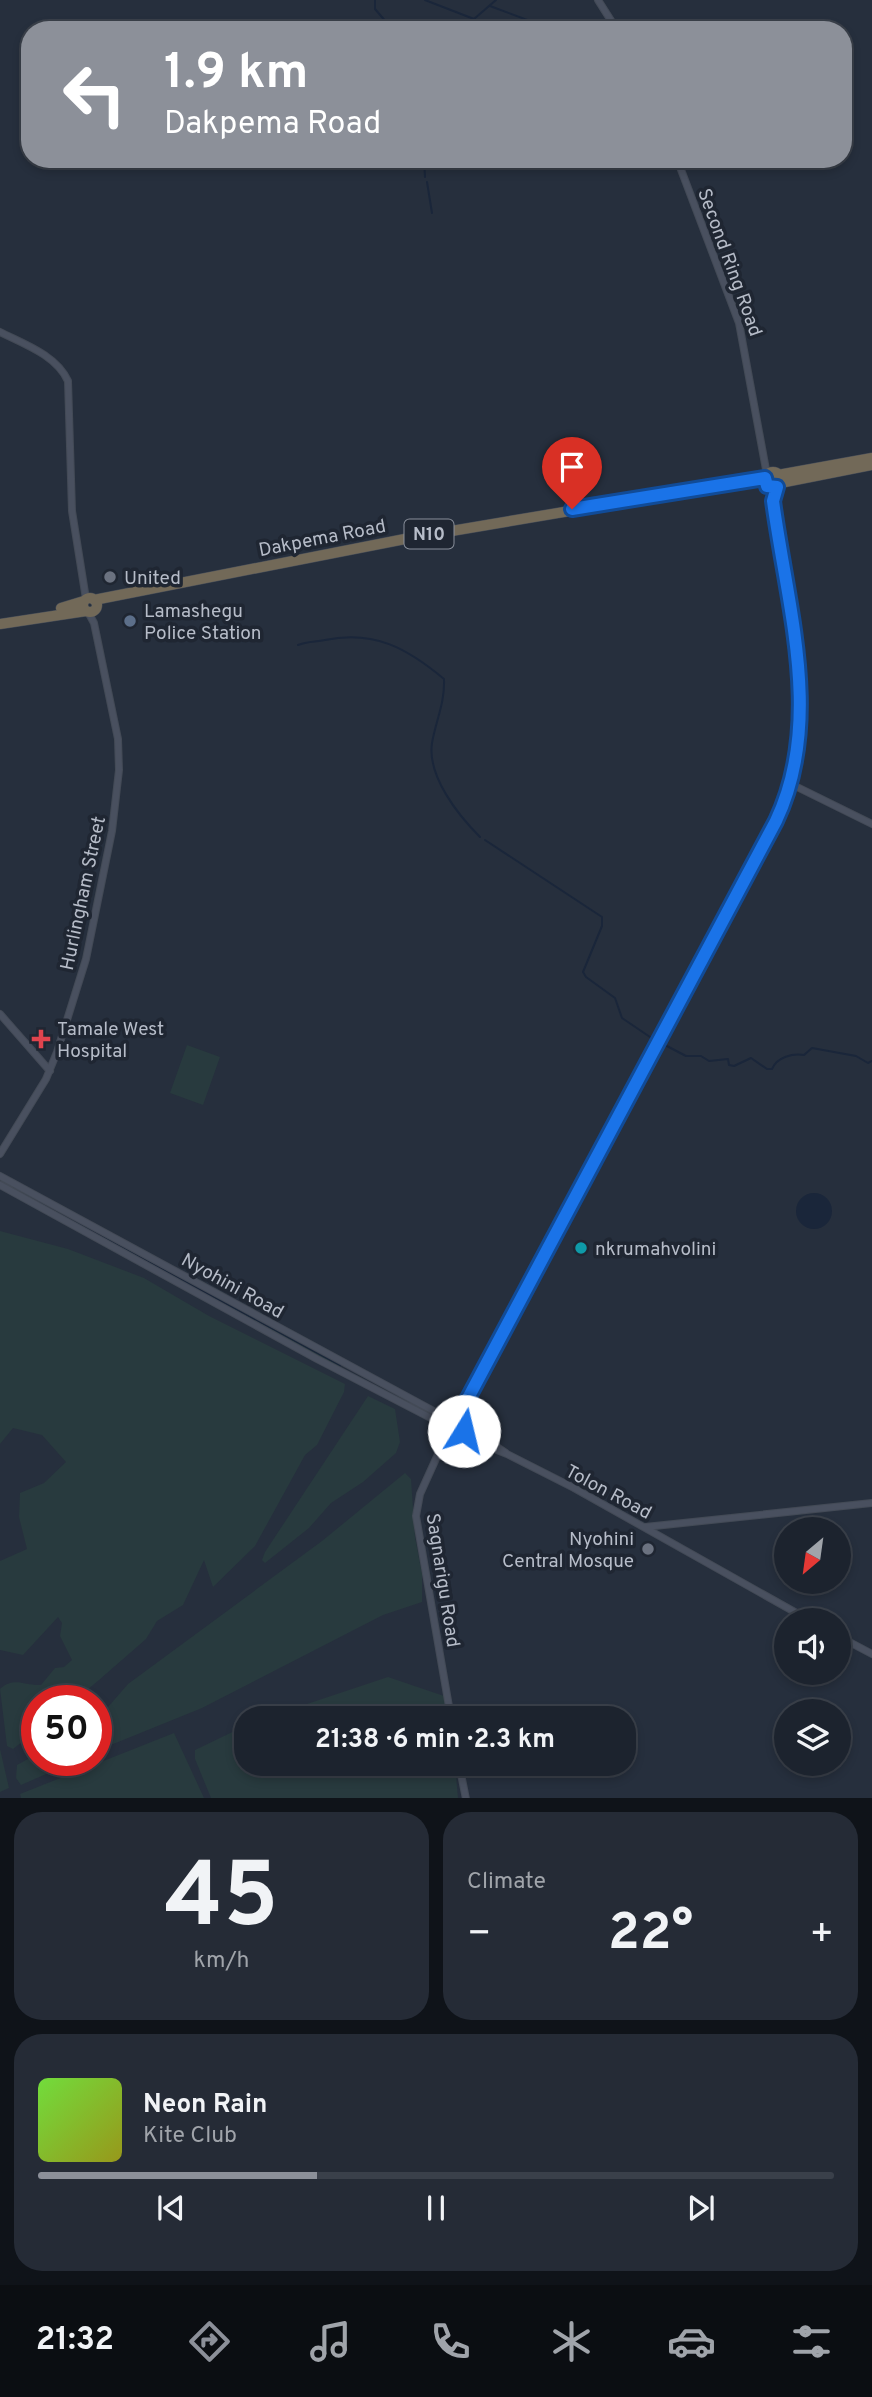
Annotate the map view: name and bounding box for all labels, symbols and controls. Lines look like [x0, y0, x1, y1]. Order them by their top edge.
text: 1.9 km [164, 44, 309, 106]
icon: left [49, 49, 140, 140]
text: Dakpema Road [164, 105, 381, 145]
street label: Second Ring Road [691, 186, 767, 340]
pin [542, 437, 602, 509]
icon: arrive [553, 448, 591, 486]
street label: Dakpema Road [257, 515, 388, 563]
road number: N10 [404, 520, 453, 548]
place label: United [124, 567, 181, 591]
marker: United [102, 569, 118, 585]
place label: Lamashegu Police Station [144, 600, 262, 646]
marker: Lamashegu Police Station [122, 613, 138, 629]
street label: Hurlingham Street [56, 814, 112, 973]
place label: Tamale West Hospital [57, 1018, 164, 1064]
marker: Tamale West Hospital [31, 1029, 51, 1049]
place label: nkrumahvolini [595, 1238, 716, 1262]
marker: nkrumahvolini [573, 1240, 589, 1256]
street label: Nyohini Road [177, 1249, 287, 1325]
position arrow [427, 1394, 501, 1468]
street label: Tolon Road [561, 1460, 655, 1526]
street label: Sagnarigu Road [420, 1512, 464, 1649]
north arrow [774, 1517, 850, 1594]
map controls [774, 1517, 851, 1776]
place label: Nyohini Central Mosque [502, 1528, 634, 1574]
marker: Nyohini Central Mosque [640, 1541, 656, 1557]
button: sound [774, 1608, 851, 1685]
speed limit sign: 50 [21, 1685, 112, 1776]
button: layers [774, 1699, 851, 1776]
text: 21:38 · 6 min · 2.3 km [315, 1724, 555, 1757]
text: 45 [164, 1844, 279, 1959]
text: Climate [467, 1868, 546, 1897]
text: 22° [608, 1902, 693, 1968]
text: − [467, 1911, 492, 1960]
text: + [809, 1911, 834, 1960]
text: km/h [194, 1947, 249, 1976]
text: Neon Rain [143, 2089, 268, 2122]
text: Kite Club [143, 2122, 237, 2151]
icon: previous [152, 2189, 190, 2227]
icon: pause [417, 2189, 455, 2227]
icon: next [682, 2189, 720, 2227]
icon: directions [185, 2317, 234, 2366]
icon: music [306, 2317, 355, 2366]
icon: phone [426, 2317, 475, 2366]
icon: climate [547, 2317, 596, 2366]
icon: car [667, 2317, 716, 2366]
icon: filters [787, 2317, 836, 2366]
text: 21:32 [36, 2321, 114, 2361]

